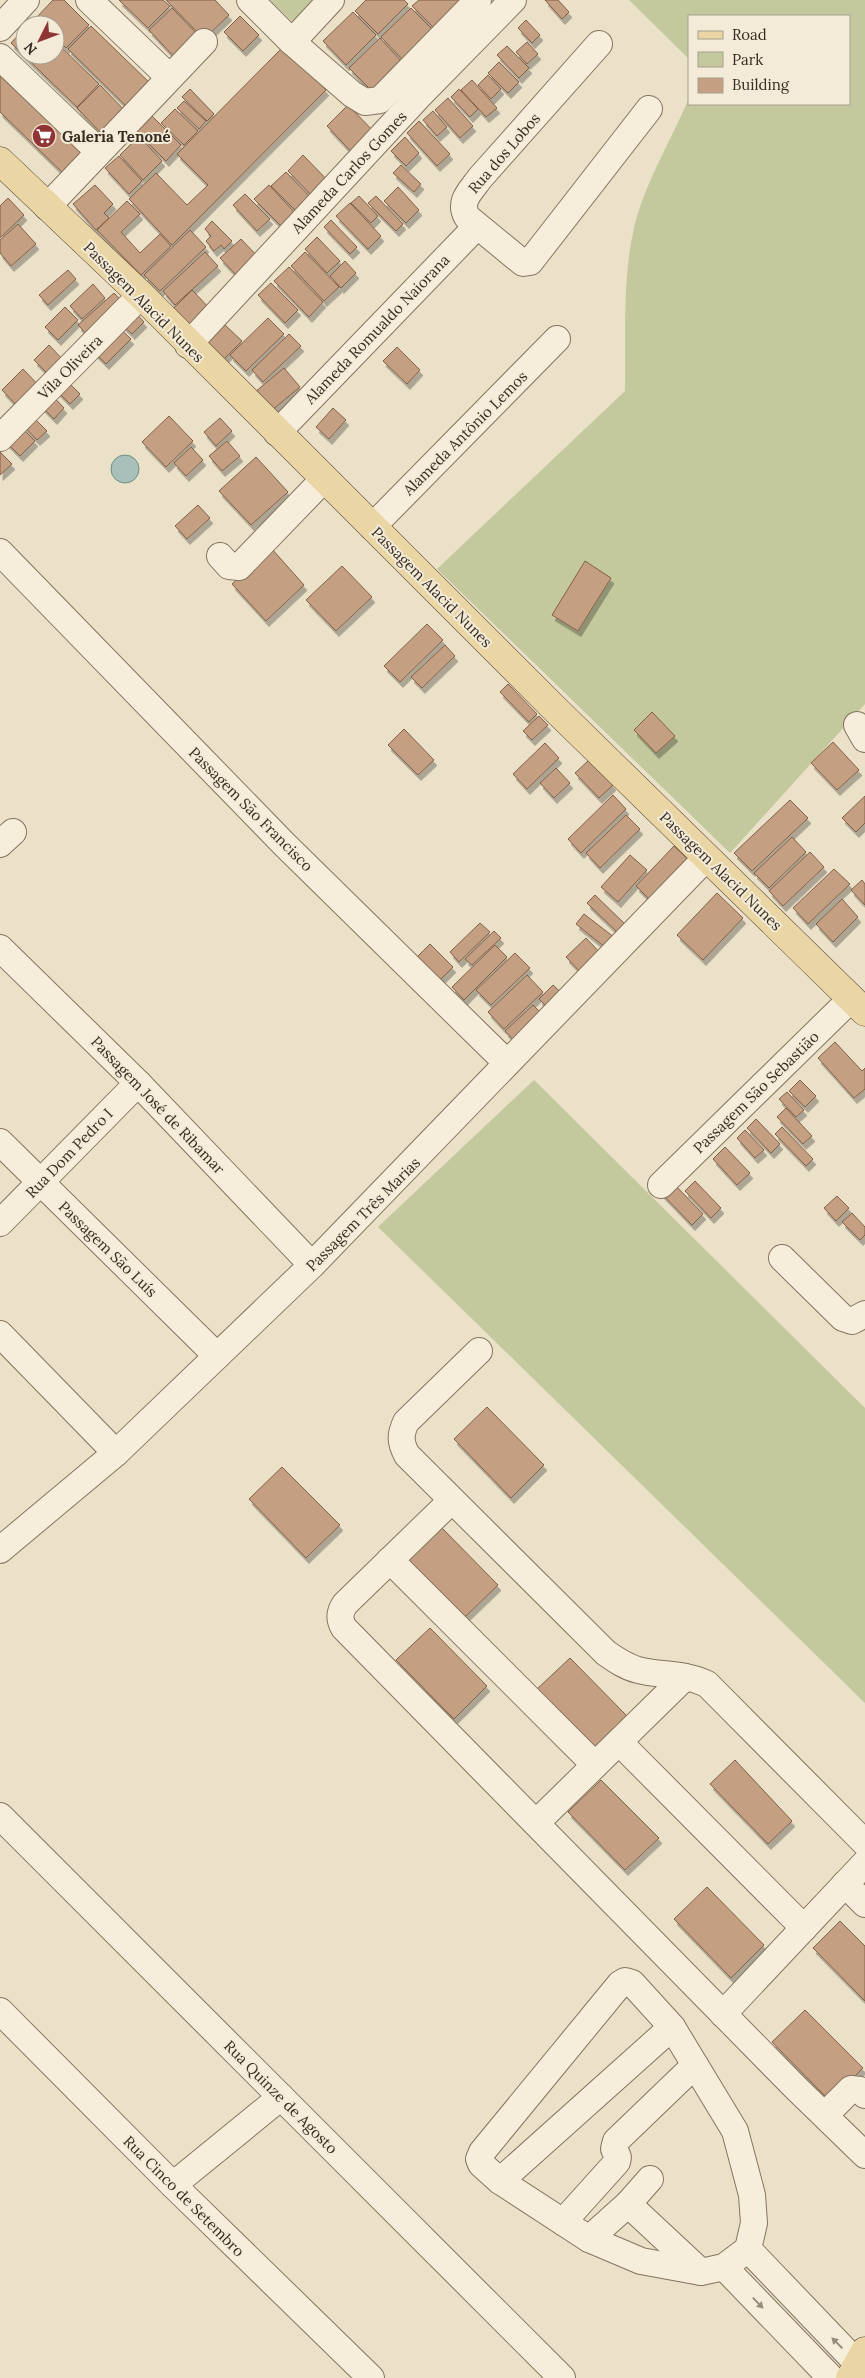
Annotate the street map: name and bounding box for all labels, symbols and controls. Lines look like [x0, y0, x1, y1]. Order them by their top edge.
north arrow [15, 15, 65, 65]
legend [688, 15, 850, 105]
text: Road [732, 25, 767, 44]
text: N [20, 39, 41, 59]
text: Park [732, 50, 763, 69]
text: Building [732, 75, 790, 94]
street label: Alameda Carlos Gomes [287, 107, 411, 238]
street label: Rua dos Lobos [464, 109, 544, 197]
supermarket icon: Galeria Tenoné [31, 123, 57, 149]
place label: Galeria Tenoné [62, 127, 171, 146]
street label: Passagem Alacid Nunes [80, 238, 208, 366]
street label: Alameda Romualdo Naiorana [300, 250, 454, 408]
street label: Vila Oliveira [33, 330, 107, 404]
street label: Alameda Antônio Lemos [398, 367, 531, 500]
street label: Passagem Alacid Nunes [368, 523, 496, 651]
street label: Passagem São Francisco [185, 743, 317, 875]
street label: Passagem Alacid Nunes [656, 808, 786, 934]
street label: Passagem São Sebastião [689, 1027, 823, 1157]
street label: Passagem José de Ribamar [87, 1032, 229, 1178]
street label: Rua Dom Pedro I [21, 1104, 117, 1202]
street label: Passagem Três Marias [302, 1153, 424, 1275]
street label: Passagem São Luís [55, 1197, 161, 1301]
street label: Rua Quinze de Agosto [220, 2036, 342, 2158]
street label: Rua Cinco de Setembro [120, 2132, 249, 2261]
one-way arrow [752, 2296, 764, 2308]
one-way arrow [831, 2338, 843, 2350]

